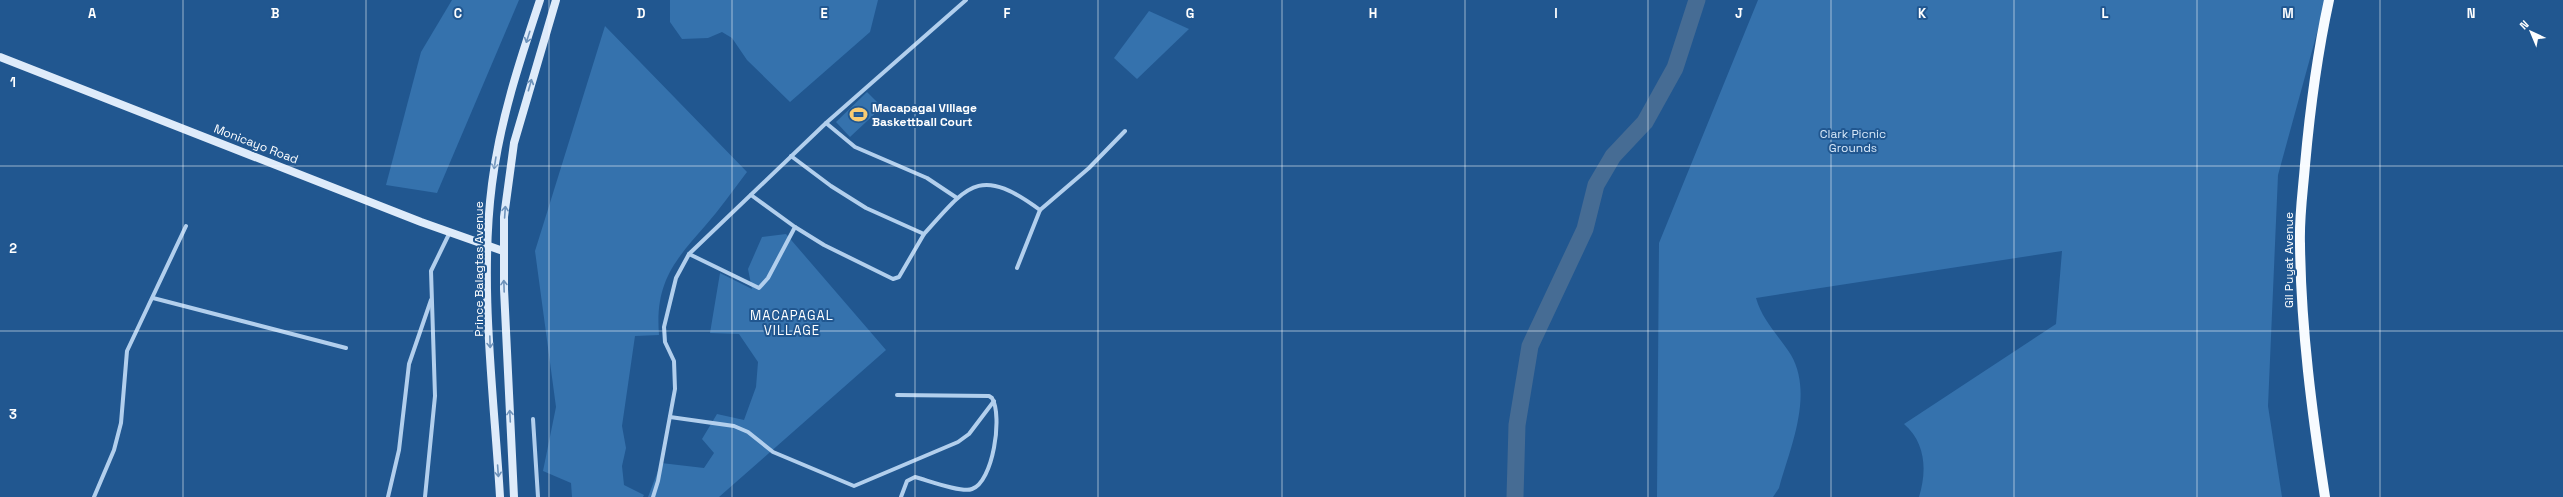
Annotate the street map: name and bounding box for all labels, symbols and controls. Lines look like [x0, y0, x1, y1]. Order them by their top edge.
text: A [88, 5, 97, 22]
text: B [271, 5, 280, 22]
text: C [454, 5, 462, 22]
text: D [637, 5, 646, 22]
text: E [820, 5, 828, 22]
text: F [1004, 5, 1011, 22]
text: G [1186, 5, 1194, 22]
text: H [1369, 5, 1377, 22]
text: I [1554, 5, 1558, 22]
text: J [1735, 5, 1743, 22]
text: K [1918, 5, 1927, 22]
text: L [2101, 5, 2109, 22]
text: M [2282, 5, 2294, 22]
text: N [2467, 5, 2475, 22]
north arrow [2511, 12, 2551, 52]
text: N [2517, 17, 2532, 32]
one-way arrow [524, 30, 531, 43]
text: 1 [10, 74, 16, 91]
one-way arrow [527, 79, 534, 92]
place label: Macapagal Village Baskettball Court [872, 100, 977, 130]
sports icon: Macapagal Village Baskettball Court [849, 105, 869, 125]
street label: Monicayo Road [211, 121, 301, 167]
park label: Clark Picnic Grounds [1820, 126, 1886, 156]
one-way arrow [491, 156, 499, 169]
street label: Prince Balagtas Avenue [471, 201, 487, 337]
one-way arrow [501, 206, 508, 219]
street label: Gil Puyat Avenue [2281, 212, 2297, 308]
text: 2 [9, 240, 17, 257]
one-way arrow [501, 280, 508, 293]
district label: MACAPAGAL VILLAGE [750, 307, 834, 339]
one-way arrow [487, 335, 494, 348]
text: 3 [9, 406, 17, 423]
one-way arrow [507, 410, 514, 423]
one-way arrow [495, 464, 502, 477]

